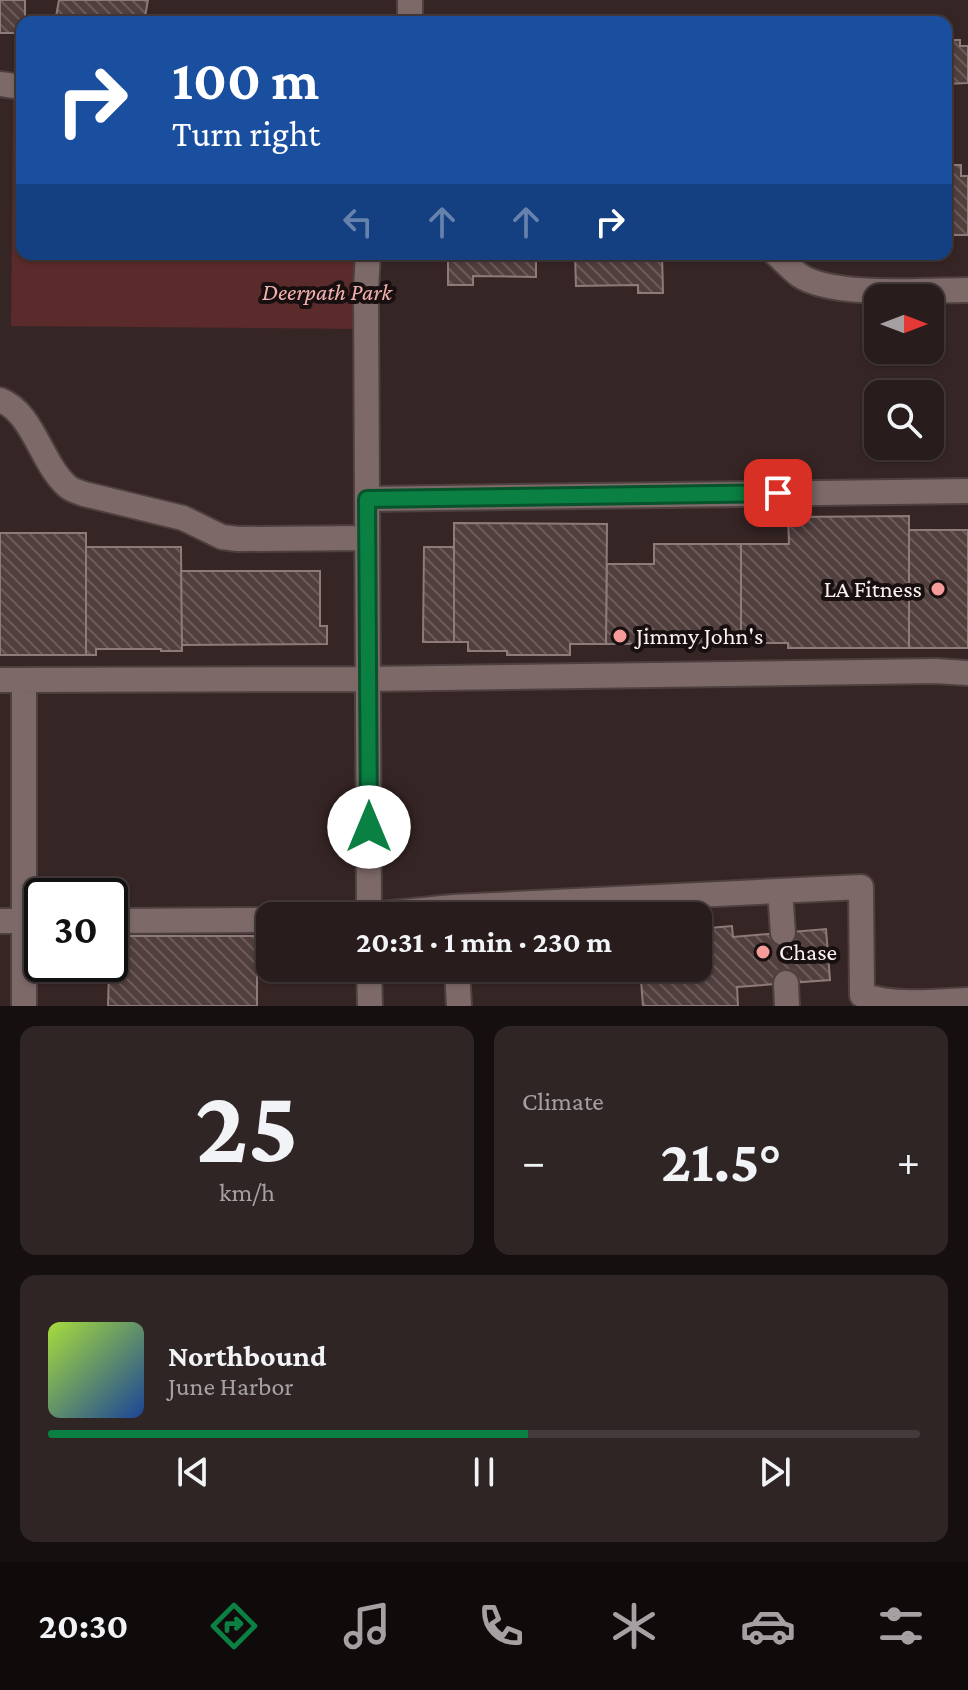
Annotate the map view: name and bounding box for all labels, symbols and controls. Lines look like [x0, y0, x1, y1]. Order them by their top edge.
icon: right [40, 48, 144, 152]
text: 100 m [172, 49, 319, 111]
text: Turn right [172, 114, 320, 154]
icon: left [336, 200, 380, 244]
icon: ahead [420, 200, 464, 244]
icon: ahead [504, 200, 548, 244]
icon: right [588, 200, 632, 244]
park label: Deerpath Park [262, 278, 394, 305]
north arrow [864, 284, 944, 364]
map controls [864, 284, 944, 460]
button: search [864, 380, 944, 460]
pin [744, 459, 812, 527]
icon: arrive [756, 471, 800, 515]
place label: LA Fitness [824, 575, 922, 602]
marker: LA Fitness [929, 580, 947, 598]
place label: Jimmy John's [634, 622, 763, 649]
marker: Jimmy John's [611, 627, 629, 645]
position arrow [327, 785, 411, 869]
speed limit sign: 30 [24, 878, 128, 982]
text: 20:31 · 1 min · 230 m [356, 925, 612, 958]
place label: Chase [779, 938, 837, 965]
marker: Chase [754, 943, 772, 961]
text: 25 [195, 1068, 299, 1183]
text: Climate [522, 1087, 604, 1116]
text: 21.5° [660, 1127, 782, 1194]
text: − [522, 1137, 545, 1185]
text: + [897, 1137, 920, 1185]
text: km/h [219, 1178, 275, 1207]
text: Northbound [168, 1339, 326, 1372]
text: June Harbor [168, 1372, 294, 1401]
icon: previous [171, 1450, 215, 1494]
icon: pause [462, 1450, 506, 1494]
icon: next [753, 1450, 797, 1494]
icon: directions [206, 1598, 262, 1654]
icon: music [339, 1598, 395, 1654]
icon: phone [473, 1598, 529, 1654]
icon: climate [606, 1598, 662, 1654]
icon: car [740, 1598, 796, 1654]
icon: filters [873, 1598, 929, 1654]
text: 20:30 [39, 1606, 128, 1646]

